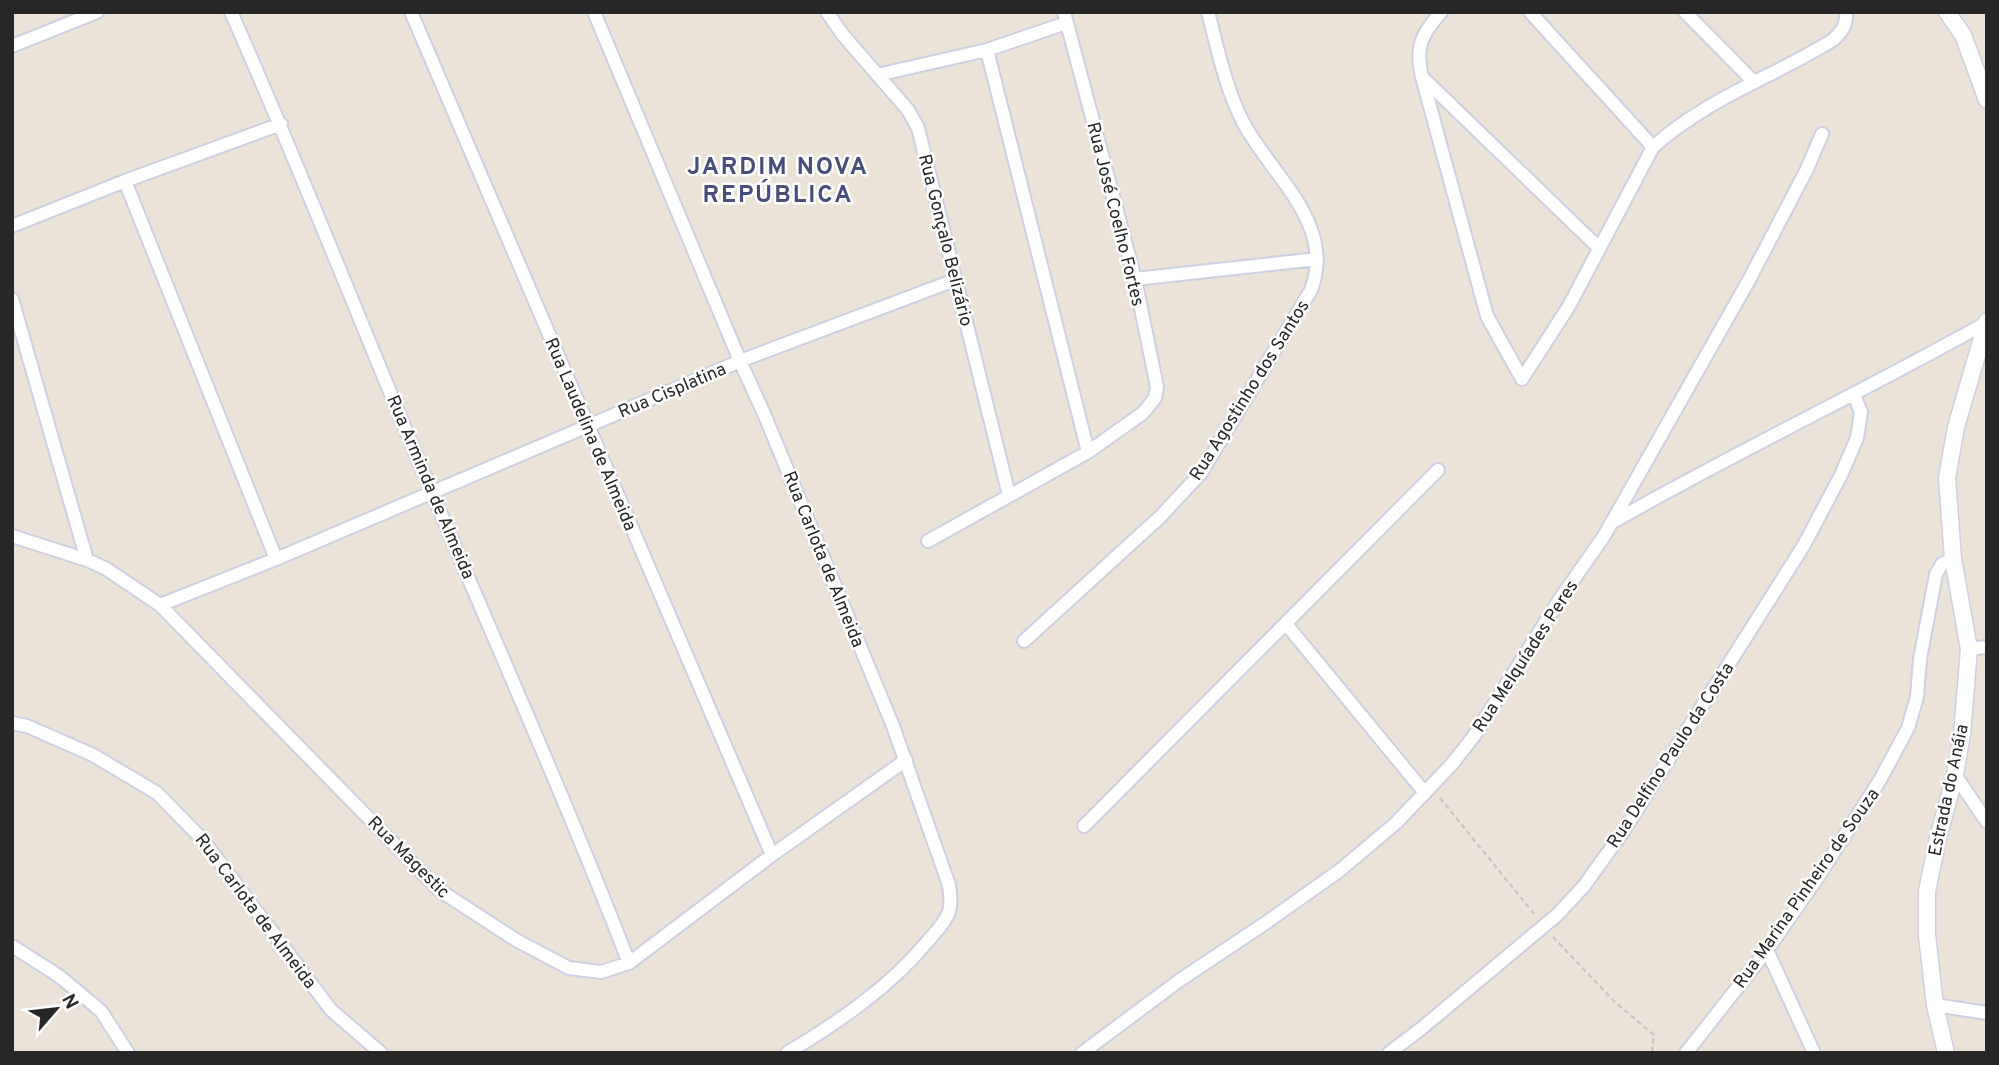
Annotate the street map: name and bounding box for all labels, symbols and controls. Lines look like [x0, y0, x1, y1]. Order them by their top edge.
street label: Rua José Coelho Fortes [1081, 120, 1149, 309]
street label: Rua Gonçalo Belizário [912, 152, 977, 329]
district label: JARDIM NOVA REPÚBLICA [687, 153, 869, 211]
street label: Rua Agostinho dos Santos [1185, 296, 1315, 485]
street label: Rua Laudelina de Almeida [538, 334, 641, 535]
street label: Rua Cisplatina [615, 358, 730, 424]
street label: Rua Arminda de Almeida [380, 392, 479, 583]
street label: Rua Carlota de Almeida [777, 468, 869, 651]
street label: Rua Melquíades Peres [1468, 576, 1584, 737]
street label: Rua Delfino Paulo da Costa [1603, 659, 1740, 853]
street label: Estrada do Anáia [1924, 722, 1975, 859]
street label: Rua Marina Pinheiro de Souza [1729, 784, 1885, 994]
street label: Rua Magestic [362, 812, 454, 904]
street label: Rua Carlota de Almeida [189, 830, 321, 994]
north arrow [21, 974, 91, 1044]
text: N [55, 990, 83, 1014]

